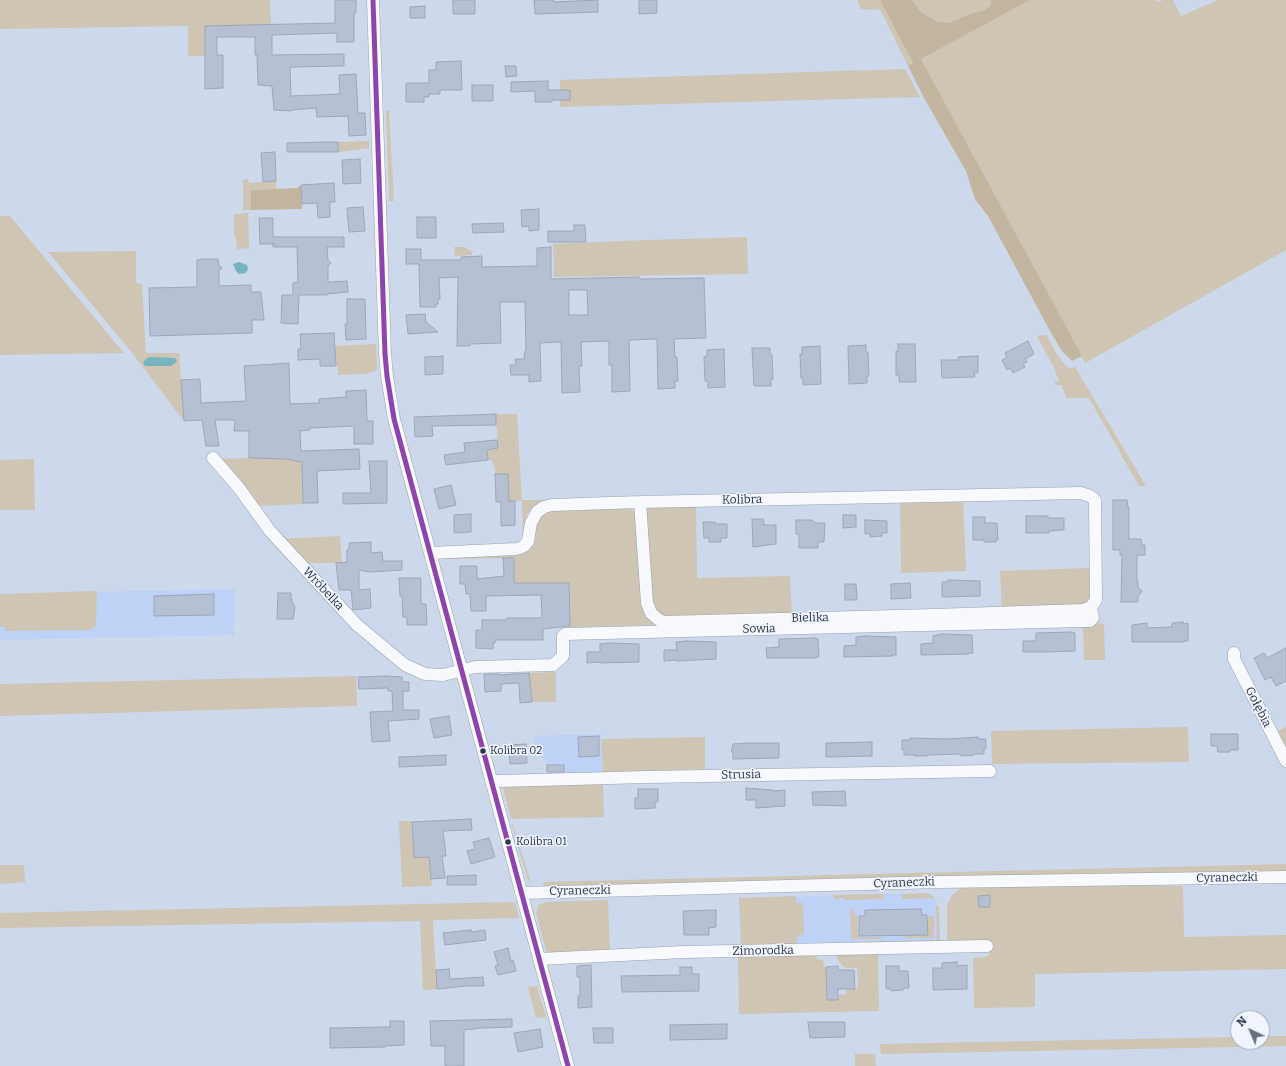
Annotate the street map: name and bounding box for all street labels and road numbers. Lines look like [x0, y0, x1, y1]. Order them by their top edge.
street label: Kolibra [722, 492, 762, 508]
street label: Wróbelka [299, 564, 347, 614]
street label: Bielika [791, 610, 829, 626]
street label: Sowia [742, 622, 776, 636]
street label: Gołębia [1242, 684, 1274, 730]
street label: Strusia [721, 767, 761, 783]
street label: Cyraneczki [1196, 870, 1258, 886]
street label: Cyraneczki [873, 875, 935, 891]
street label: Cyraneczki [549, 883, 611, 899]
street label: Zimorodka [732, 943, 794, 959]

